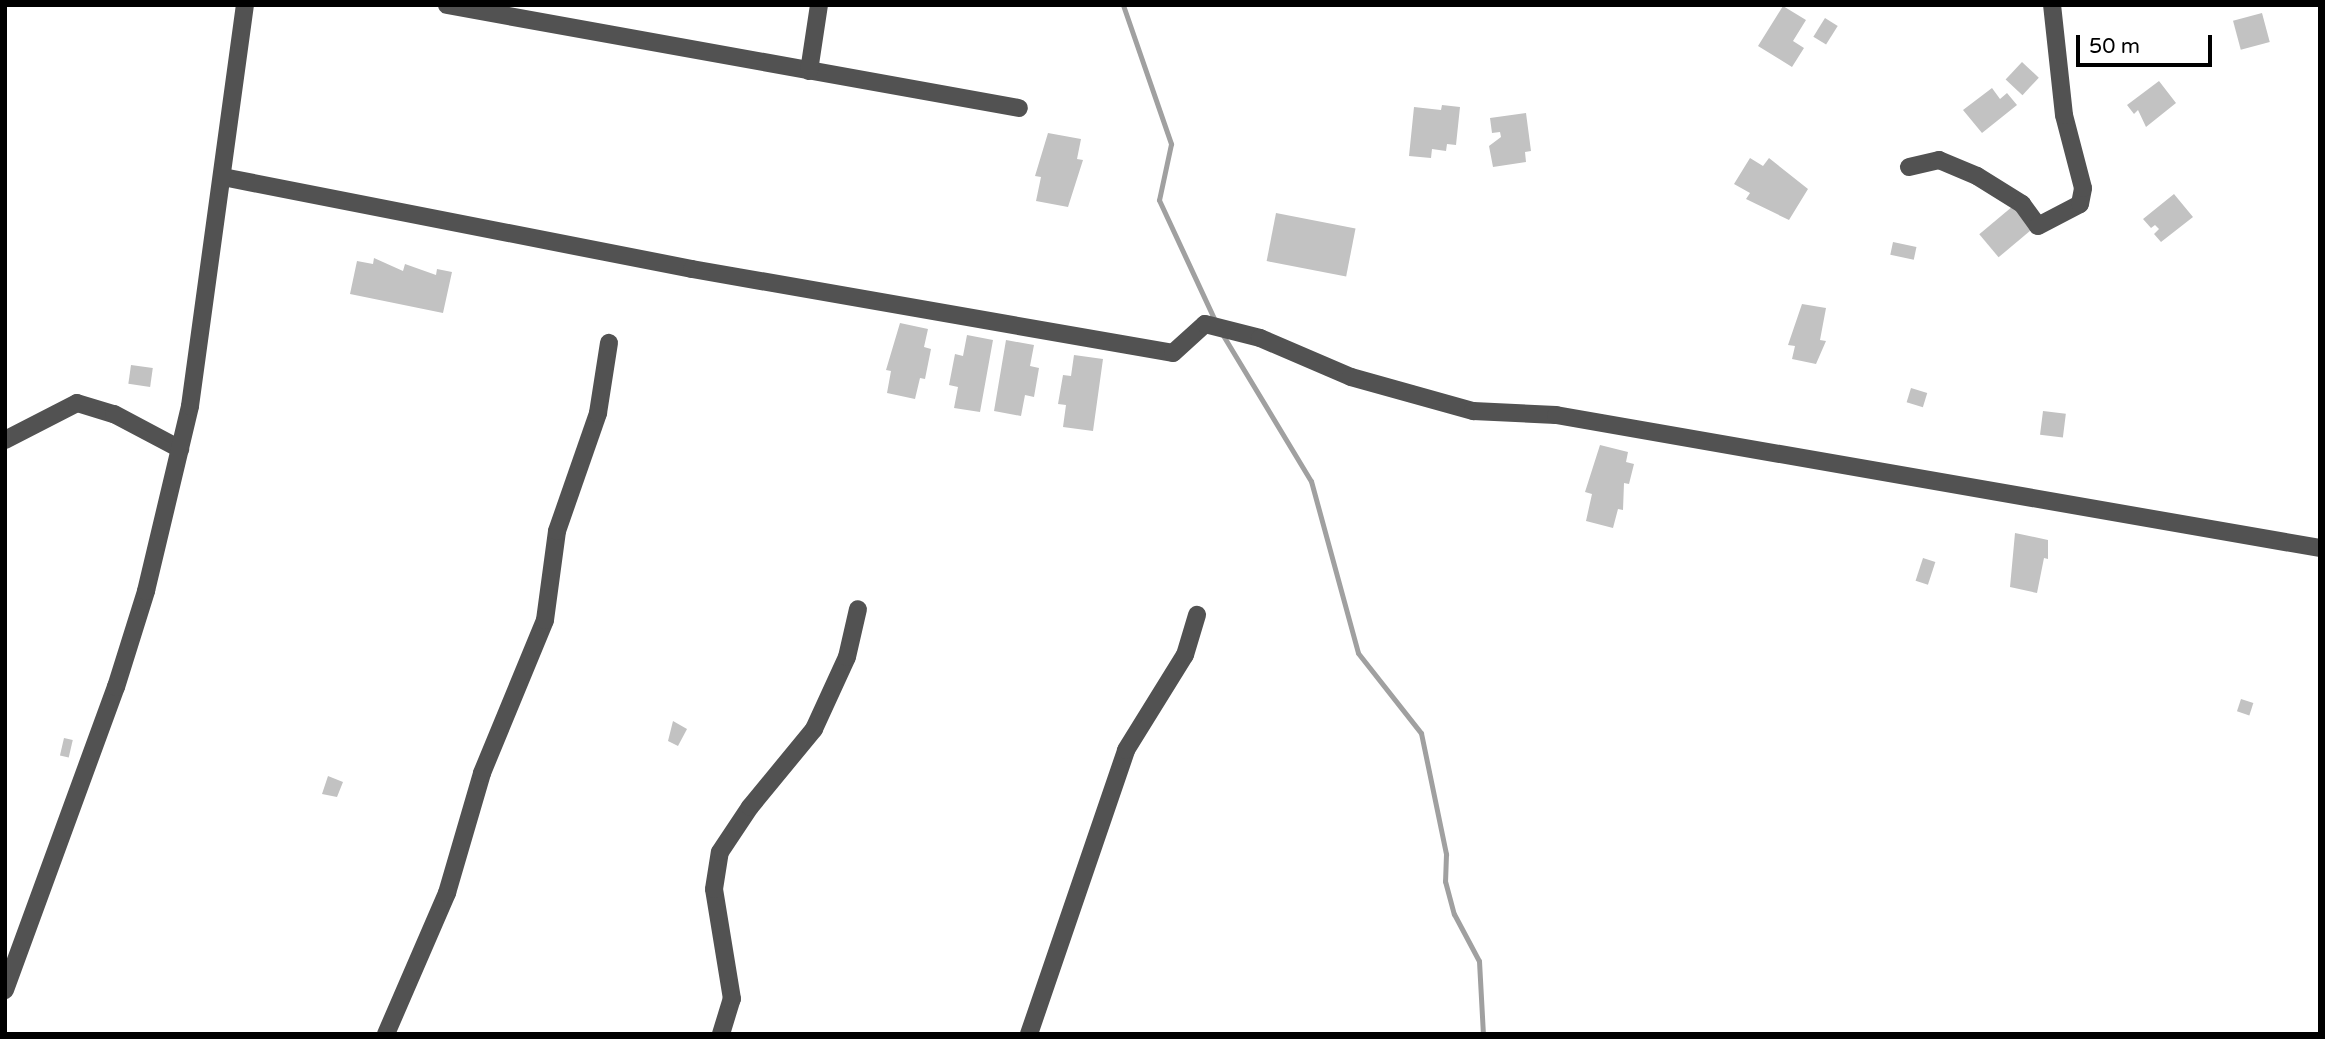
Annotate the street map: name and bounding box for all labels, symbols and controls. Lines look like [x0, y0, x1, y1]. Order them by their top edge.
scale bar [2080, 21, 2216, 65]
text: 50 m [2089, 34, 2140, 59]

